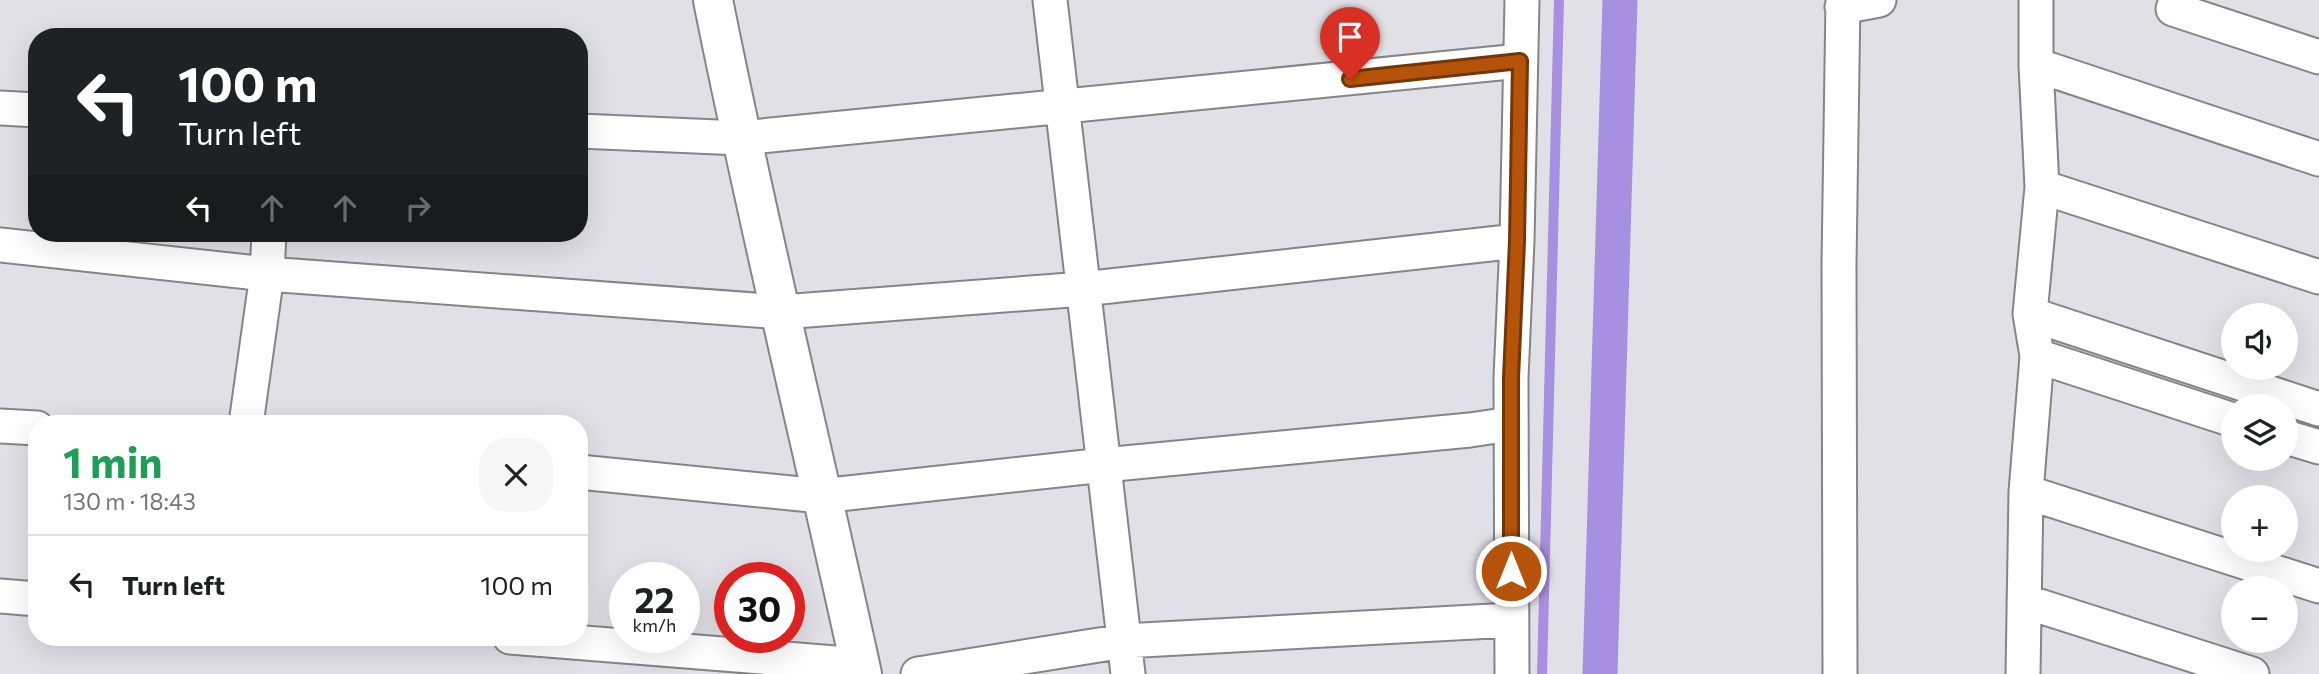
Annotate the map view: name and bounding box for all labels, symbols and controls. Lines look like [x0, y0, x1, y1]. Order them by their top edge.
pin [1320, 7, 1380, 79]
icon: arrive [1331, 18, 1369, 56]
text: 100 m [178, 52, 317, 112]
icon: left [63, 56, 154, 147]
text: Turn left [178, 112, 302, 152]
icon: left [180, 189, 218, 227]
icon: ahead [253, 189, 291, 227]
icon: ahead [326, 189, 364, 227]
icon: right [399, 189, 437, 227]
map controls [2221, 303, 2298, 653]
button: sound [2221, 303, 2298, 380]
button: layers [2221, 394, 2298, 471]
text: 1 min [63, 435, 163, 487]
button: close [479, 438, 553, 512]
button: + [2221, 485, 2298, 562]
text: 130 m · 18:43 [63, 487, 196, 515]
position arrow [1474, 534, 1548, 608]
speed limit sign: 30 [714, 562, 805, 653]
icon: left [63, 565, 101, 603]
text: Turn left [122, 569, 225, 600]
text: 100 m [480, 569, 553, 600]
button: − [2221, 576, 2298, 653]
text: 22 [635, 577, 674, 620]
text: km/h [633, 614, 676, 636]

